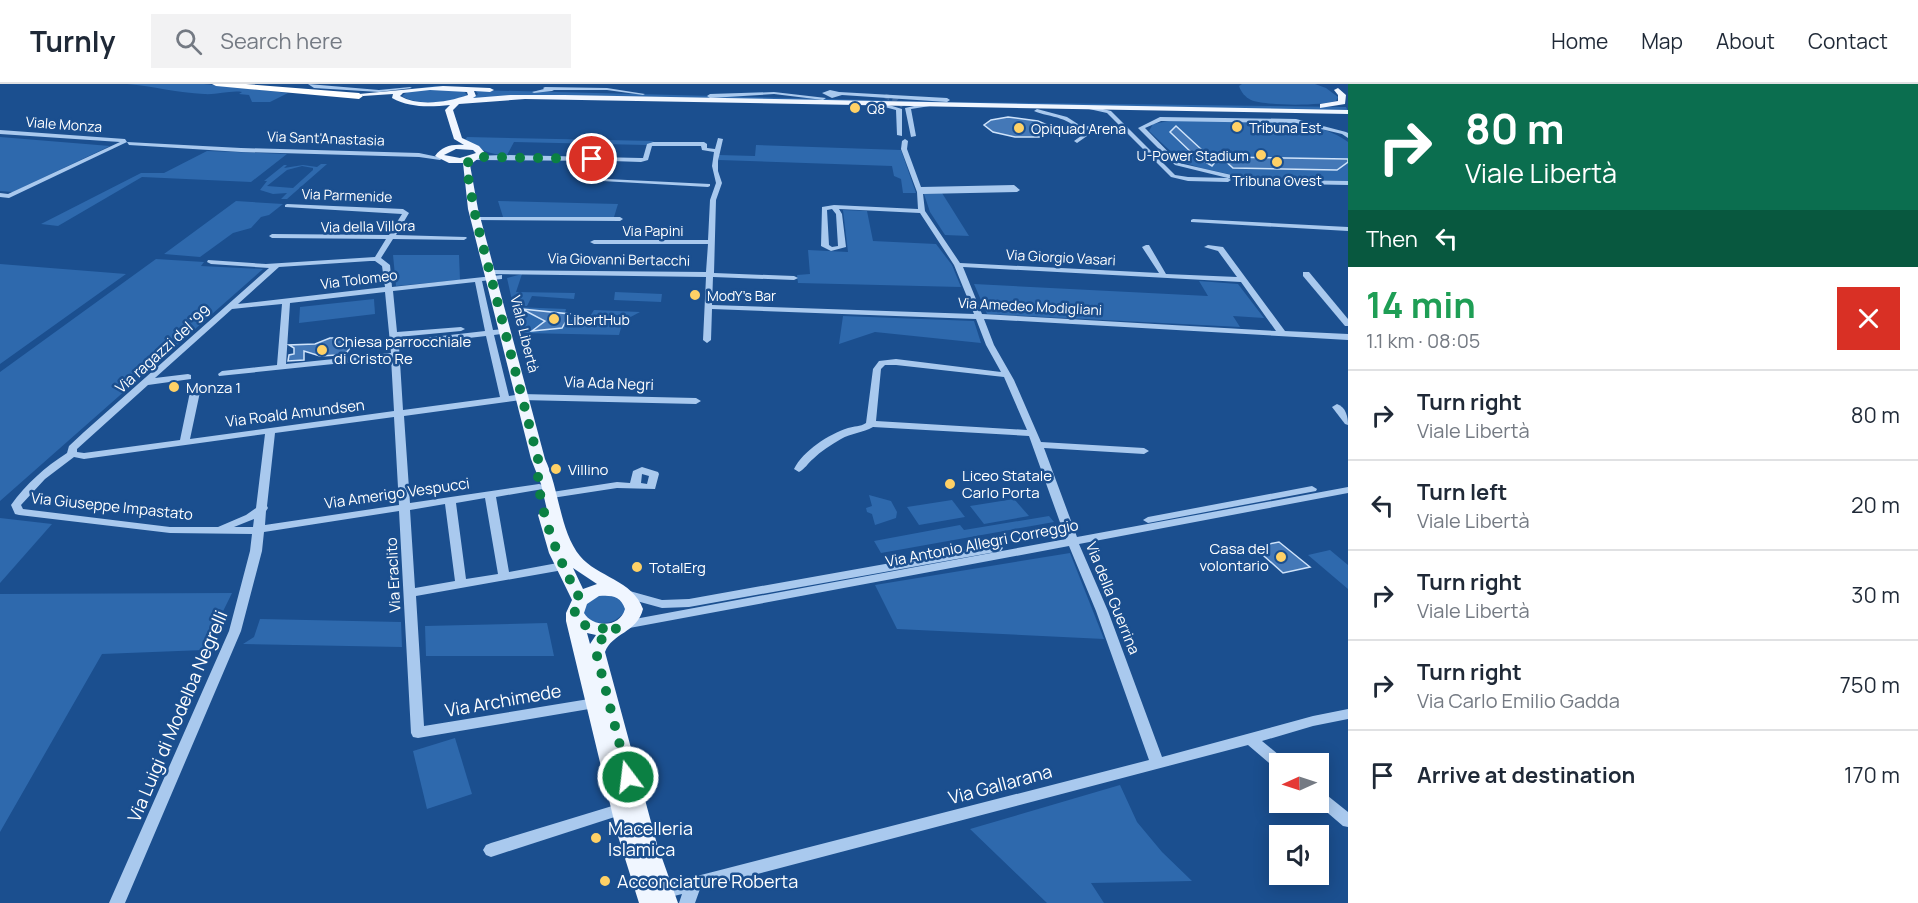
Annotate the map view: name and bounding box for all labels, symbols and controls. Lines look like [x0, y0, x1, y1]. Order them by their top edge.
search box [151, 14, 571, 68]
text: Turnly [30, 22, 115, 60]
icon: search [172, 25, 205, 58]
text: Search here [220, 26, 343, 56]
text: Home [1551, 27, 1608, 55]
text: Map [1641, 27, 1683, 55]
text: About [1716, 27, 1775, 55]
text: Contact [1808, 27, 1888, 55]
place label: Q8 [867, 99, 885, 118]
text: 80 m [1465, 99, 1565, 157]
marker: Q8 [848, 101, 862, 115]
icon: right [1366, 108, 1444, 186]
street label: Viale Monza [25, 112, 103, 136]
place label: Tribuna Est [1249, 118, 1322, 137]
place label: Opiquad Arena [1031, 119, 1126, 138]
marker: Tribuna Est [1230, 120, 1244, 134]
marker: Opiquad Arena [1012, 121, 1026, 135]
street label: Via Sant'Anastasia [267, 126, 385, 150]
pin [566, 133, 617, 184]
icon: arrive [575, 142, 608, 175]
place label: U-Power Stadium [1137, 146, 1249, 165]
marker: U-Power Stadium [1254, 148, 1268, 162]
text: Viale Libertà [1465, 154, 1617, 191]
marker: Tribuna Ovest [1270, 155, 1284, 169]
place label: Tribuna Ovest [1232, 171, 1322, 190]
street label: Via Parmenide [301, 184, 393, 206]
street label: Via della Villora [321, 216, 415, 236]
street label: Via Papini [622, 221, 684, 240]
icon: left [1430, 222, 1463, 255]
text: Then [1366, 224, 1418, 254]
street label: Via Giorgio Vasari [1006, 245, 1116, 269]
street label: Via Giovanni Bertacchi [548, 248, 690, 270]
street label: Via Tolomeo [319, 265, 399, 293]
text: 14 min [1366, 280, 1476, 329]
place label: ModY's Bar [707, 286, 776, 305]
button: close [1837, 287, 1900, 350]
marker: ModY's Bar [688, 288, 702, 302]
street label: Viale Libertà [506, 293, 544, 375]
street label: Via Amedeo Modigliani [957, 293, 1103, 319]
street label: Via ragazzi del '99 [110, 300, 216, 398]
place label: LibertHub [566, 310, 630, 329]
marker: LibertHub [547, 312, 561, 326]
text: 1.1 km · 08:05 [1366, 327, 1480, 354]
place label: Chiesa parrocchiale di Cristo Re [334, 331, 471, 369]
marker: Chiesa parrocchiale di Cristo Re [315, 343, 329, 357]
street label: Via Ada Negri [564, 371, 654, 395]
place label: Monza 1 [186, 377, 241, 398]
marker: Monza 1 [167, 380, 181, 394]
text: Turn right [1417, 387, 1522, 417]
street label: Via Roald Amundsen [224, 394, 366, 432]
icon: right [1366, 399, 1399, 432]
text: 80 m [1851, 400, 1900, 430]
text: Viale Libertà [1417, 417, 1530, 444]
place label: Villino [568, 459, 609, 480]
marker: Villino [549, 462, 563, 476]
place label: Liceo Statale Carlo Porta [962, 465, 1052, 503]
street label: Via Amerigo Vespucci [323, 472, 471, 514]
marker: Liceo Statale Carlo Porta [943, 477, 957, 491]
text: Turn left [1417, 477, 1507, 507]
street label: Via Giuseppe Impastato [30, 487, 194, 525]
icon: left [1366, 489, 1399, 522]
text: 20 m [1851, 490, 1900, 520]
text: Viale Libertà [1417, 507, 1530, 534]
street label: Via Antonio Allegri Correggio [884, 514, 1080, 572]
street label: Via Eraclito [381, 537, 405, 613]
place label: Casa del volontario [1199, 538, 1269, 576]
street label: Via della Guerrina [1081, 539, 1145, 657]
marker: Casa del volontario [1274, 550, 1288, 564]
place label: TotalErg [649, 557, 706, 578]
marker: TotalErg [630, 560, 644, 574]
text: Turn right [1417, 567, 1522, 597]
icon: right [1366, 579, 1399, 612]
text: 30 m [1851, 580, 1900, 610]
text: Viale Libertà [1417, 597, 1530, 624]
street label: Via Luigi di Modelba Negrelli [121, 607, 233, 825]
text: Turn right [1417, 657, 1522, 687]
icon: right [1366, 669, 1399, 702]
text: 750 m [1840, 670, 1900, 700]
street label: Via Archimede [443, 678, 563, 722]
text: Via Carlo Emilio Gadda [1417, 687, 1620, 714]
position arrow [596, 745, 660, 809]
north arrow [1269, 753, 1329, 813]
map controls [1269, 753, 1329, 885]
street label: Via Gallarana [946, 759, 1054, 809]
icon: arrive [1366, 759, 1399, 792]
text: Arrive at destination [1417, 760, 1635, 790]
text: 170 m [1844, 760, 1900, 790]
place label: Macelleria Islamica [608, 816, 693, 861]
button: sound [1269, 825, 1329, 885]
marker: Macelleria Islamica [589, 831, 603, 845]
place label: Acconciature Roberta [617, 869, 798, 893]
marker: Acconciature Roberta [598, 874, 612, 888]

